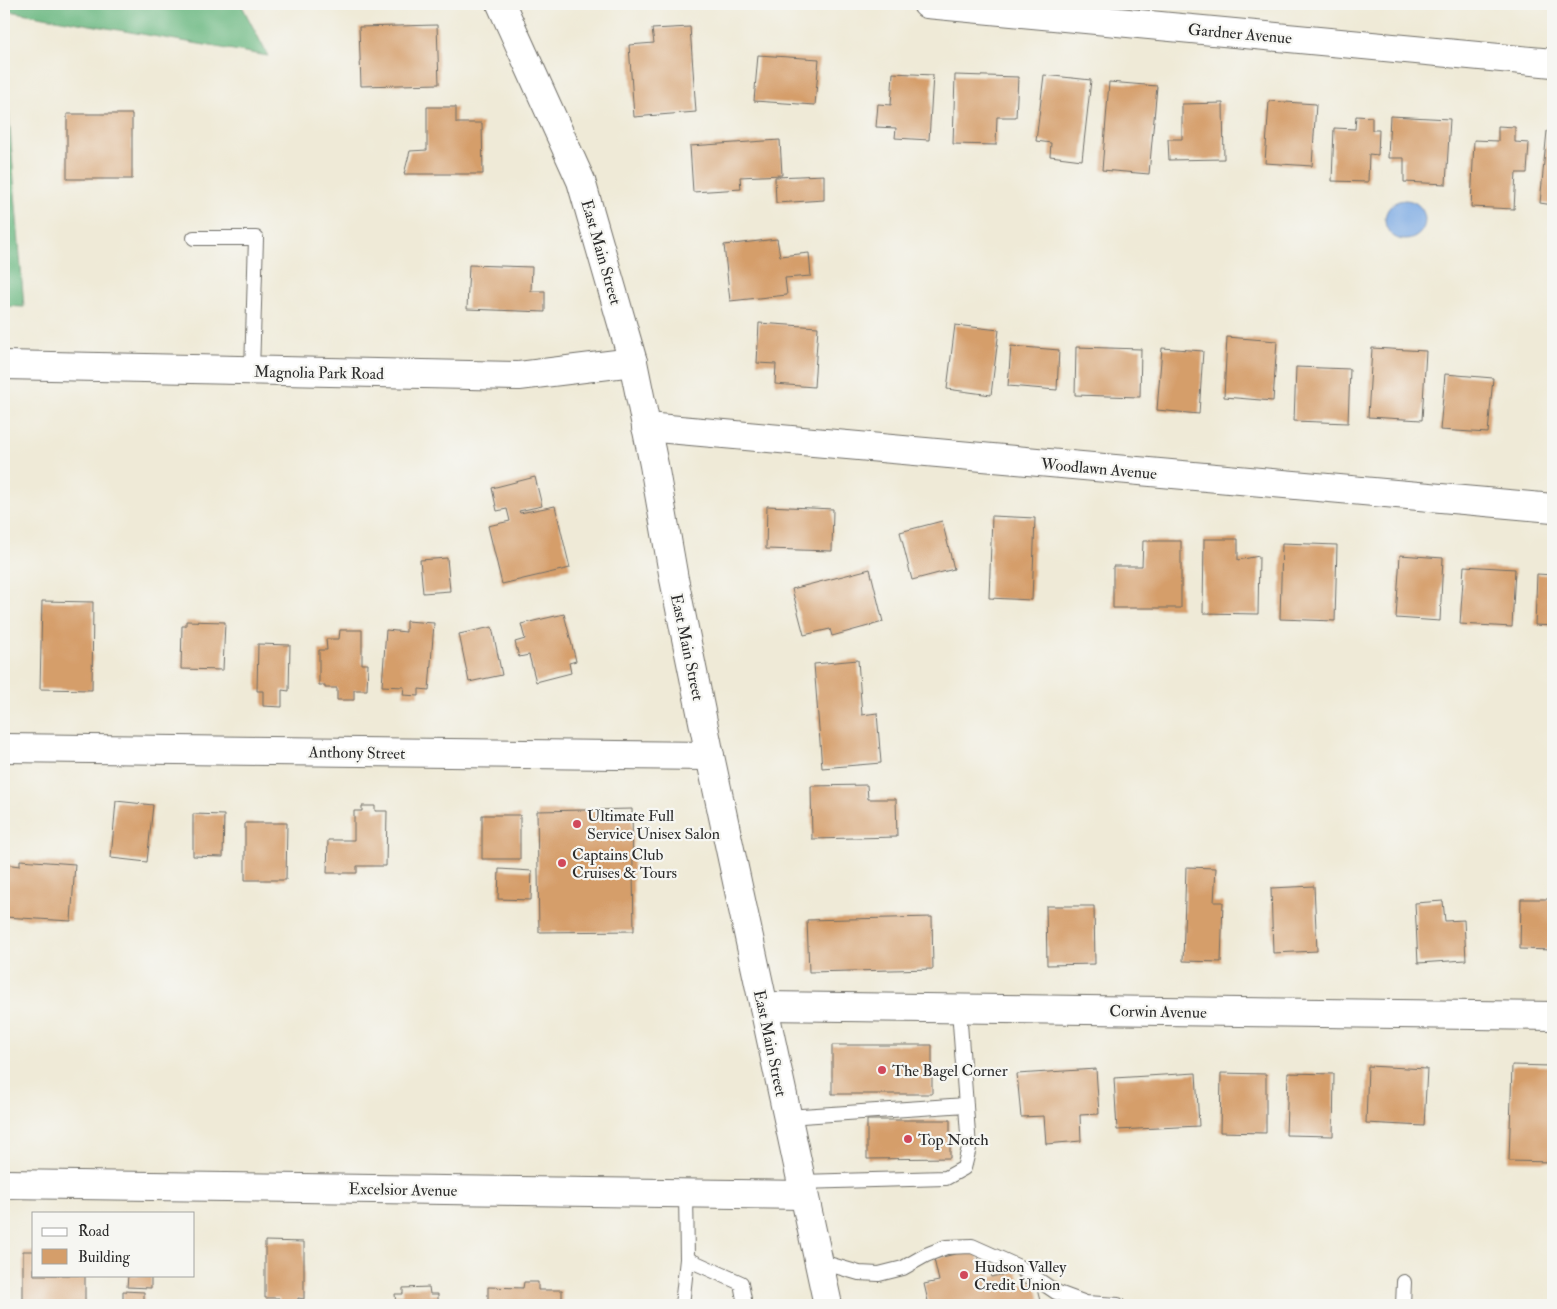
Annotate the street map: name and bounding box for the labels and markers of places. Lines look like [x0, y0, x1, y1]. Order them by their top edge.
place label: Ultimate Full Service Unisex Salon [587, 806, 720, 844]
marker: Ultimate Full Service Unisex Salon [571, 818, 583, 830]
place label: Captains Club Cruises & Tours [572, 845, 677, 883]
marker: Captains Club Cruises & Tours [556, 857, 568, 869]
place label: The Bagel Corner [892, 1061, 1008, 1081]
marker: The Bagel Corner [876, 1064, 888, 1076]
place label: Top Notch [918, 1130, 989, 1151]
marker: Top Notch [902, 1133, 914, 1145]
place label: Hudson Valley Credit Union [974, 1257, 1067, 1295]
marker: Hudson Valley Credit Union [958, 1269, 970, 1281]

